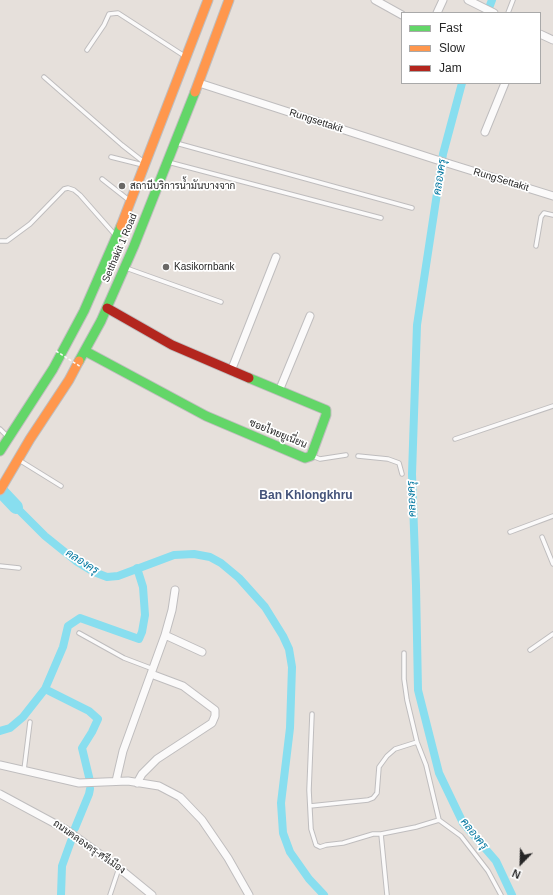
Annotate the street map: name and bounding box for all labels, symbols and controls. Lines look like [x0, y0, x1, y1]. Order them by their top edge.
legend [401, 12, 541, 84]
text: Fast [439, 21, 462, 35]
text: Slow [439, 41, 465, 55]
text: Jam [439, 61, 462, 75]
street label: Rungsettakit [288, 107, 344, 135]
water label: คลองครุ [431, 158, 449, 196]
street label: RungSettakit [472, 166, 530, 194]
place label: สถานีบริการน้ำมันบางจาก [130, 180, 235, 192]
marker: สถานีบริการน้ำมันบางจาก [117, 181, 127, 191]
street label: Setthakit 1 Road [100, 212, 140, 284]
place label: Kasikornbank [174, 261, 235, 273]
marker: Kasikornbank [161, 262, 171, 272]
street label: ซอยไทยยูเนี่ยน [247, 417, 309, 451]
water label: คลองครุ [405, 481, 419, 517]
district label: Ban Khlongkhru [259, 489, 353, 503]
water label: คลองครุ [63, 547, 101, 577]
water label: คลองครุ [457, 816, 491, 852]
street label: ถนนคลองครุ-ศรีเมือง [51, 818, 127, 876]
north arrow [501, 843, 541, 883]
text: N [510, 867, 522, 881]

